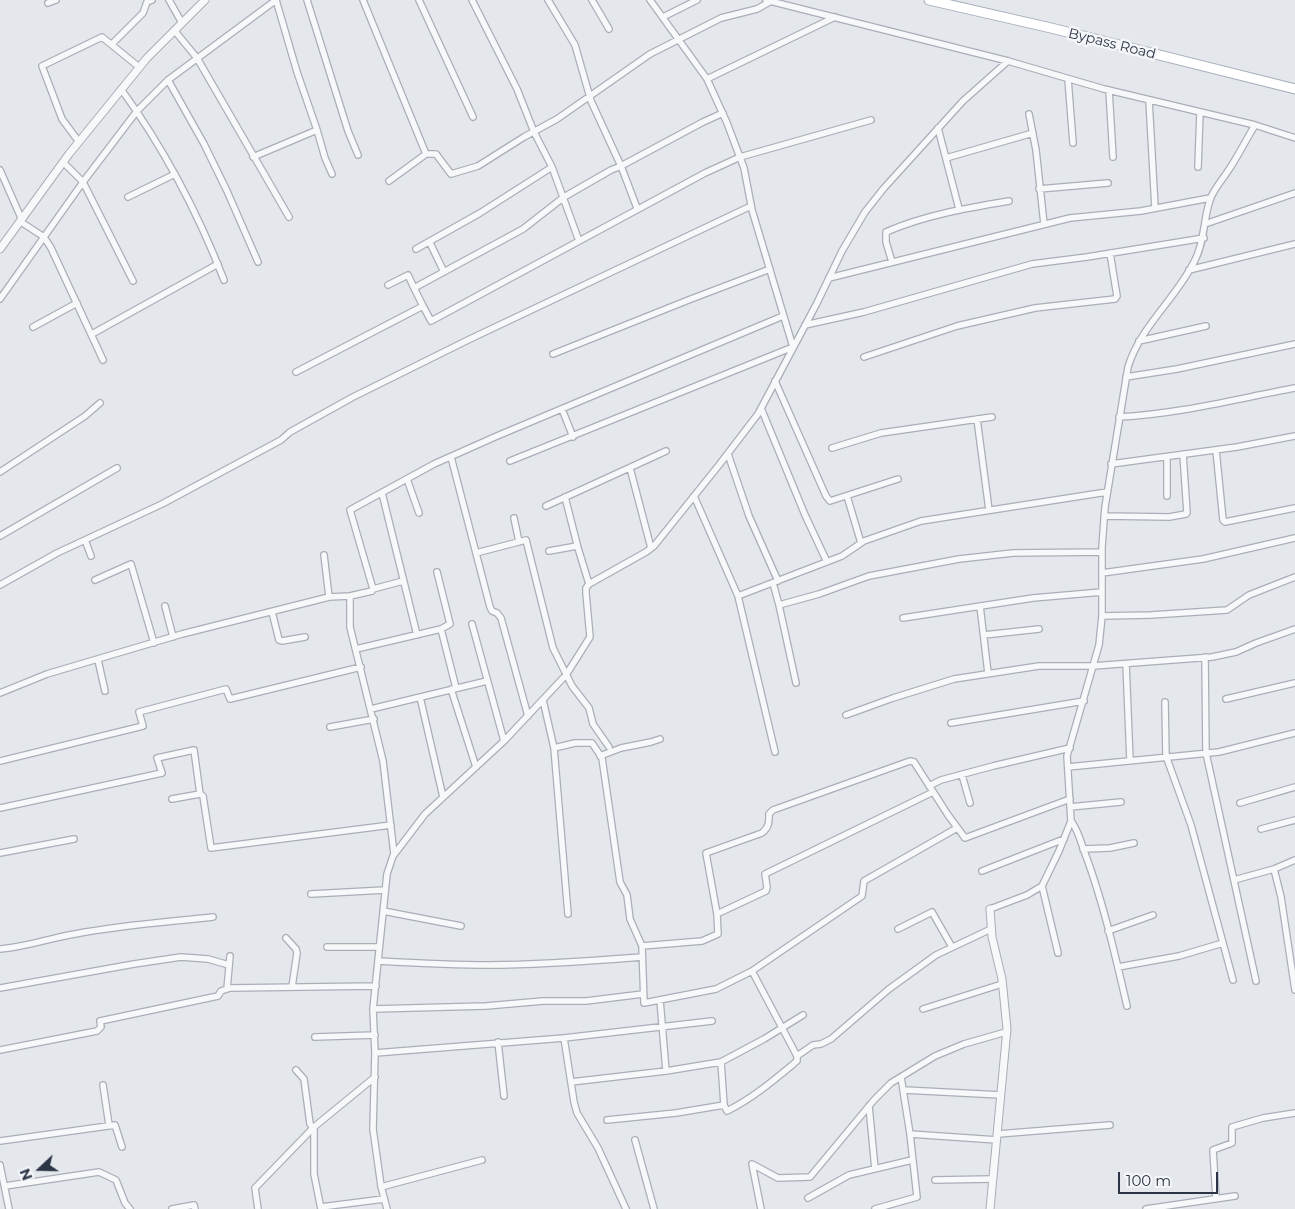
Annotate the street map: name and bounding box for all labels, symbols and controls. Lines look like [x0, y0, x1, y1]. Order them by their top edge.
street label: Bypass Road [1066, 25, 1158, 63]
north arrow [15, 1144, 65, 1194]
scale bar [1120, 1162, 1220, 1194]
text: N [16, 1166, 36, 1183]
text: 100 m [1126, 1171, 1171, 1190]

